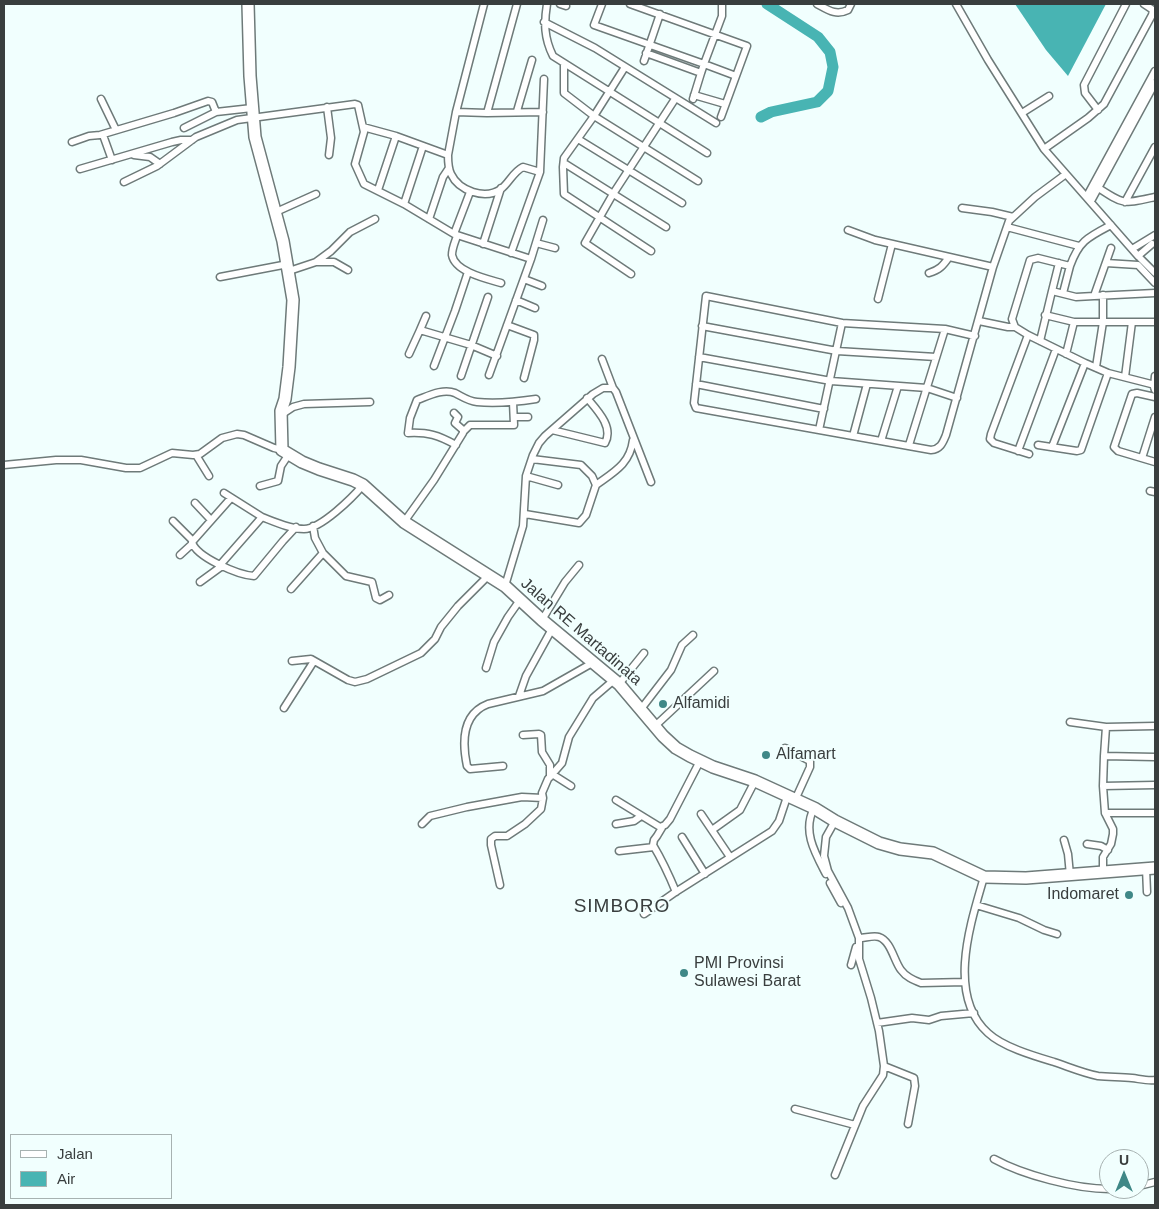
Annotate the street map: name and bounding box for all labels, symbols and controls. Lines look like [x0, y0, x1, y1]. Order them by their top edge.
street label: Jalan RE Martadinata [517, 574, 645, 690]
place label: Alfamidi [673, 694, 730, 714]
marker: Alfamidi [657, 698, 669, 710]
place label: Alfamart [776, 745, 836, 765]
marker: Alfamart [760, 749, 772, 761]
place label: Indomaret [1047, 885, 1119, 905]
marker: Indomaret [1123, 889, 1135, 901]
district label: SIMBORO [573, 896, 671, 918]
place label: PMI Provinsi Sulawesi Barat [694, 954, 801, 992]
marker: PMI Provinsi Sulawesi Barat [678, 967, 690, 979]
legend [10, 1134, 172, 1199]
text: Jalan [57, 1145, 93, 1162]
north arrow [1099, 1149, 1149, 1199]
text: U [1119, 1152, 1129, 1168]
text: Air [57, 1170, 75, 1187]

